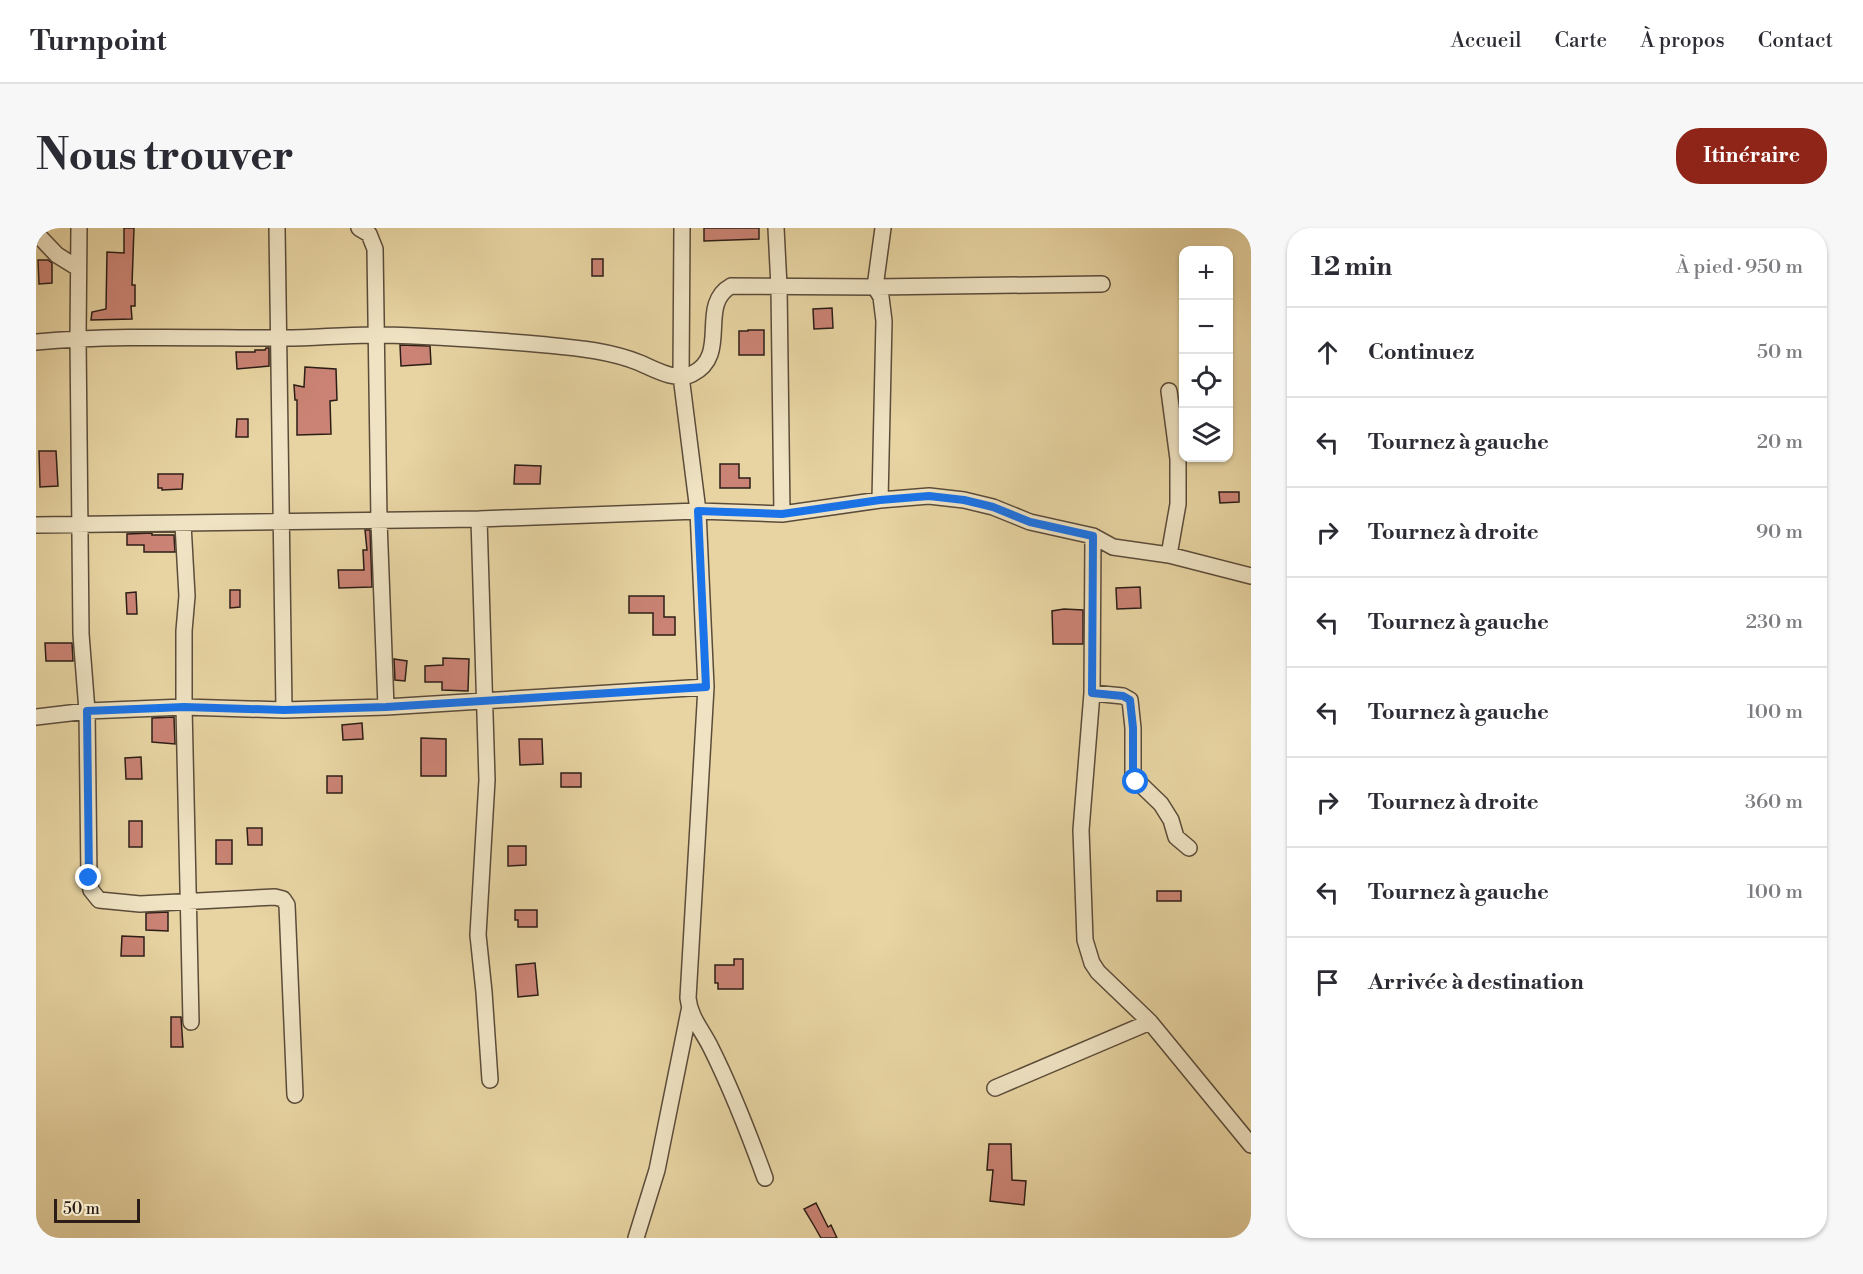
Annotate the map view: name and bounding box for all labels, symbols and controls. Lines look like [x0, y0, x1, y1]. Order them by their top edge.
text: Turnpoint [30, 24, 166, 59]
text: Accueil [1451, 28, 1522, 54]
text: Carte [1555, 28, 1607, 54]
text: À propos [1640, 28, 1725, 54]
text: Contact [1758, 28, 1833, 54]
button: Itinéraire [1676, 128, 1827, 184]
text: Nous trouver [36, 130, 294, 183]
map controls [1179, 246, 1233, 462]
button: + [1179, 246, 1233, 300]
text: 12 min [1311, 251, 1392, 283]
text: À pied · 950 m [1676, 255, 1803, 280]
button: − [1179, 300, 1233, 354]
icon: ahead [1311, 336, 1344, 369]
text: Continuez [1368, 339, 1474, 366]
text: 50 m [1757, 340, 1803, 365]
button: locate [1179, 354, 1233, 408]
button: layers [1179, 408, 1233, 462]
icon: left [1311, 426, 1344, 459]
text: Tournez à gauche [1368, 429, 1549, 456]
text: 20 m [1757, 430, 1803, 455]
icon: right [1311, 516, 1344, 549]
text: Tournez à droite [1368, 519, 1539, 546]
text: 90 m [1756, 520, 1803, 545]
icon: left [1311, 606, 1344, 639]
text: Tournez à gauche [1368, 609, 1549, 636]
text: 230 m [1746, 610, 1803, 635]
icon: left [1311, 696, 1344, 729]
text: Tournez à gauche [1368, 699, 1549, 726]
text: 100 m [1747, 700, 1803, 725]
route start [1122, 768, 1148, 794]
icon: right [1311, 786, 1344, 819]
text: Tournez à droite [1368, 789, 1539, 816]
text: 360 m [1745, 790, 1803, 815]
route end [75, 864, 101, 890]
icon: left [1311, 876, 1344, 909]
text: Tournez à gauche [1368, 879, 1549, 906]
text: 100 m [1747, 880, 1803, 905]
icon: arrive [1311, 966, 1344, 999]
text: Arrivée à destination [1368, 969, 1584, 996]
scale bar [54, 1196, 140, 1224]
text: 50 m [63, 1199, 100, 1219]

